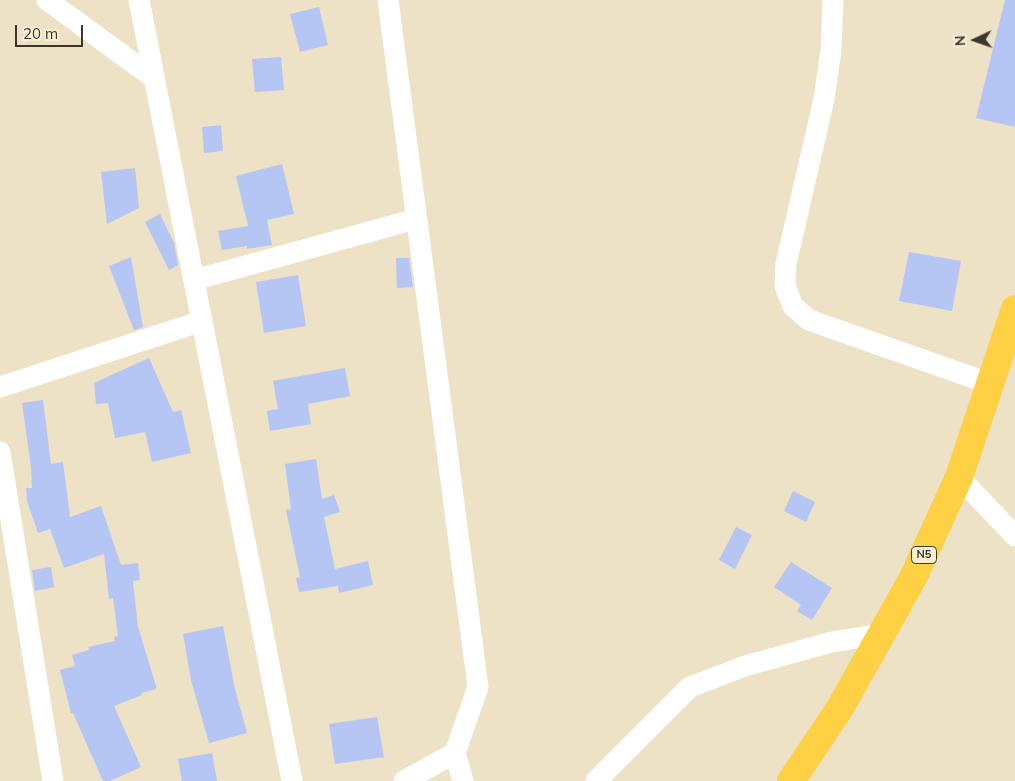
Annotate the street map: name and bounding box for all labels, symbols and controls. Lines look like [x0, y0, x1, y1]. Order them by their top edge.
scale bar [18, 15, 85, 47]
north arrow [950, 15, 1000, 65]
text: 20 m [23, 24, 58, 43]
text: N [951, 35, 969, 47]
road number: N5 [912, 546, 936, 564]

